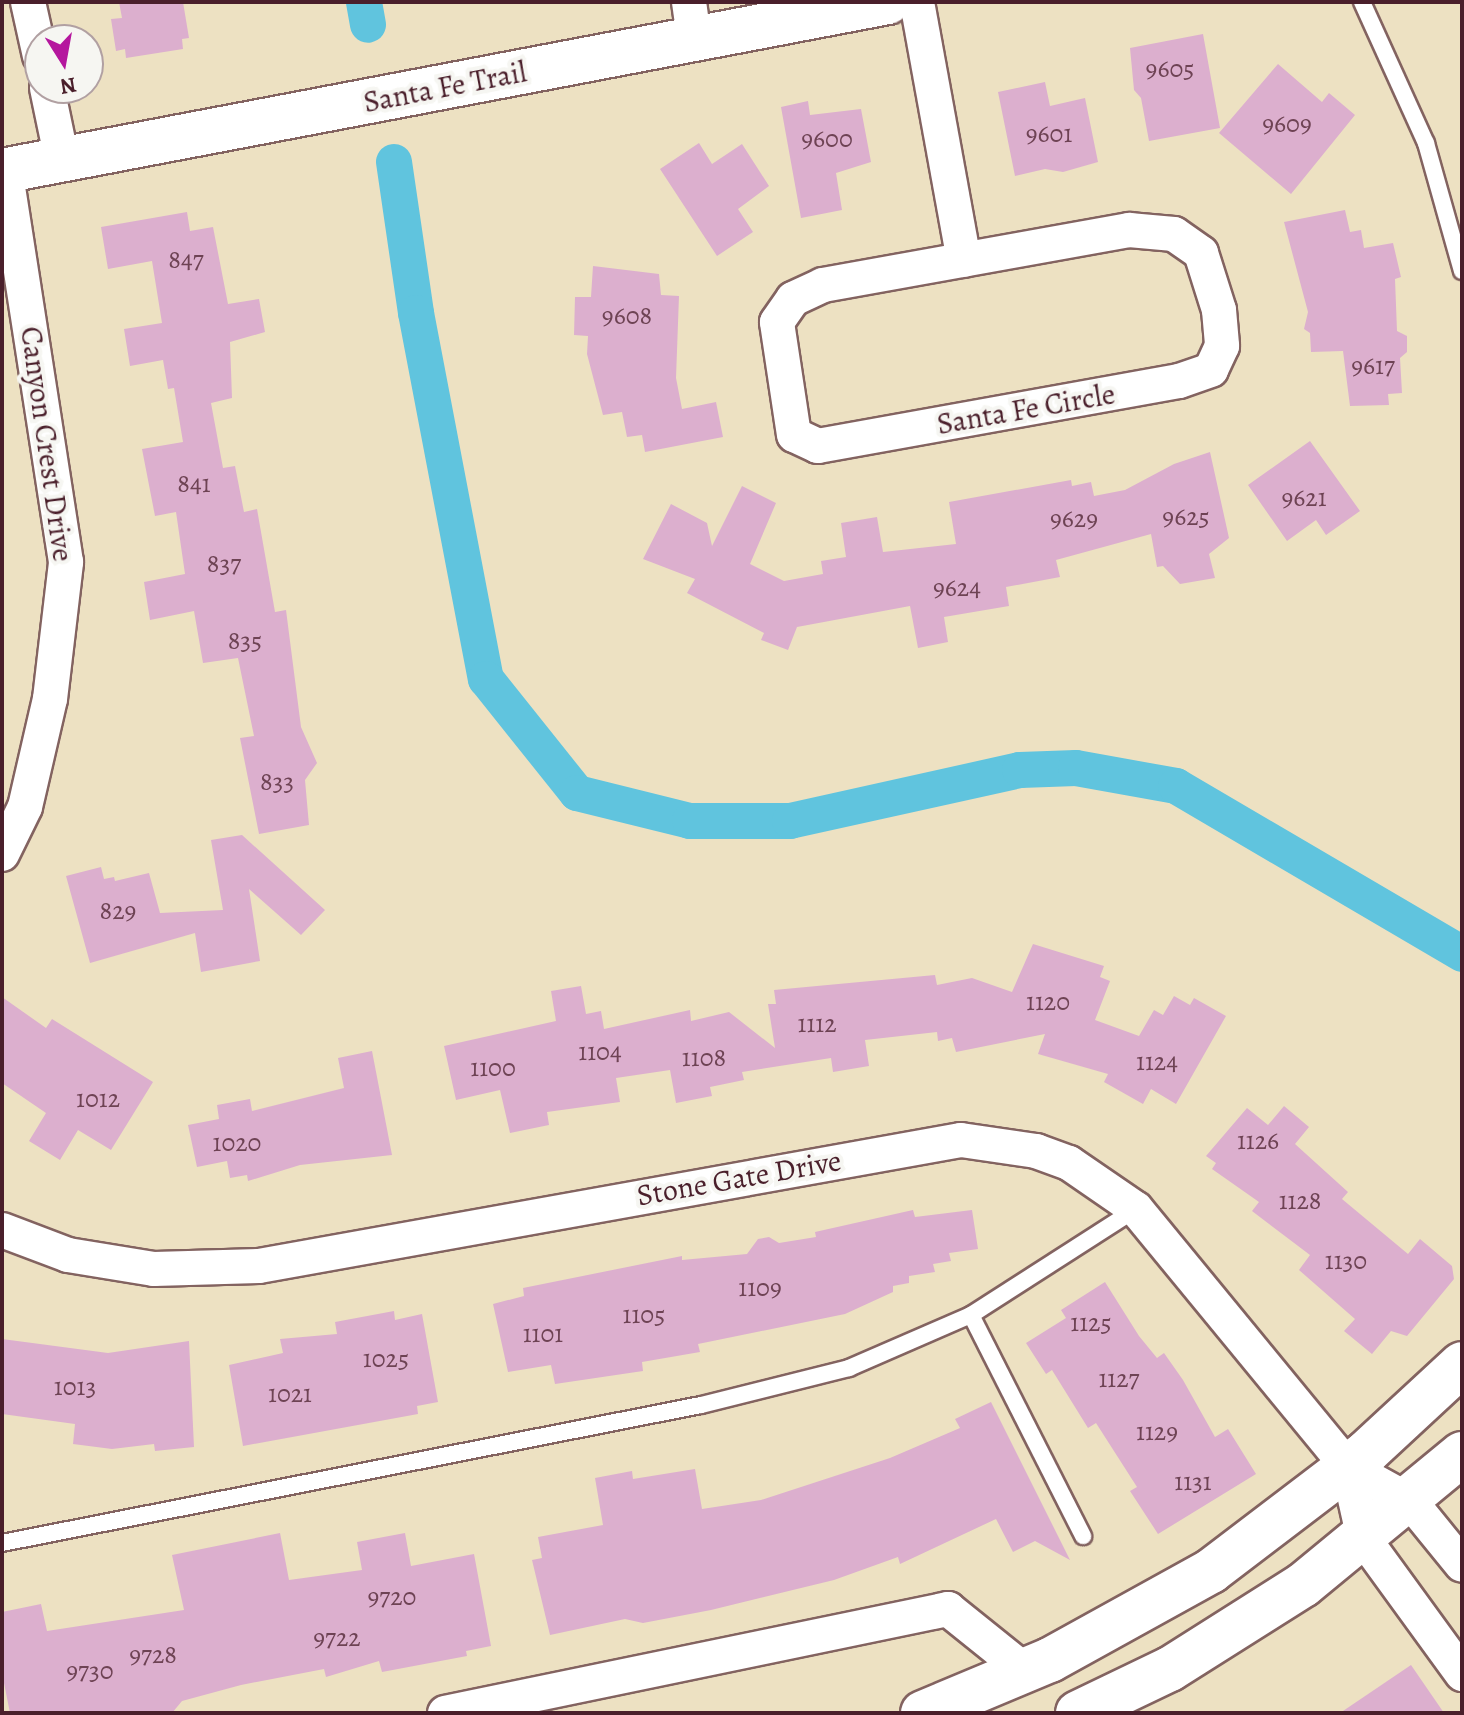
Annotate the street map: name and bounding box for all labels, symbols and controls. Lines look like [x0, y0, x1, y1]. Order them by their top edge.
north arrow [24, 24, 104, 104]
house number: 9605 [1146, 53, 1194, 85]
street label: Santa Fe Trail [360, 54, 530, 120]
text: N [57, 69, 79, 102]
house number: 9609 [1262, 108, 1312, 140]
house number: 9601 [1026, 118, 1072, 150]
house number: 9600 [801, 123, 853, 155]
house number: 847 [168, 244, 204, 276]
house number: 9608 [602, 300, 652, 332]
street label: Canyon Crest Drive [13, 324, 81, 564]
house number: 9617 [1351, 350, 1395, 382]
street label: Santa Fe Circle [934, 376, 1118, 442]
house number: 841 [177, 468, 211, 500]
house number: 9621 [1281, 482, 1327, 514]
house number: 9625 [1162, 501, 1210, 533]
house number: 9629 [1050, 503, 1098, 535]
house number: 837 [207, 548, 241, 580]
house number: 9624 [933, 572, 981, 604]
house number: 835 [228, 625, 262, 657]
house number: 833 [260, 766, 294, 798]
house number: 829 [100, 895, 136, 927]
house number: 1120 [1026, 986, 1070, 1018]
house number: 1112 [797, 1008, 837, 1040]
house number: 1104 [578, 1036, 622, 1068]
house number: 1108 [682, 1042, 726, 1074]
house number: 1124 [1136, 1046, 1178, 1078]
house number: 1100 [470, 1052, 516, 1084]
house number: 1012 [76, 1083, 120, 1115]
house number: 1126 [1237, 1125, 1279, 1157]
house number: 1020 [213, 1127, 261, 1159]
street label: Stone Gate Drive [634, 1142, 844, 1214]
house number: 1128 [1279, 1185, 1321, 1217]
house number: 1130 [1325, 1245, 1367, 1277]
house number: 1109 [738, 1272, 782, 1304]
house number: 1105 [623, 1299, 665, 1331]
house number: 1125 [1070, 1307, 1112, 1339]
house number: 1101 [523, 1318, 563, 1350]
house number: 1025 [363, 1343, 409, 1375]
house number: 1127 [1098, 1363, 1140, 1395]
house number: 1013 [54, 1371, 96, 1403]
house number: 1021 [268, 1378, 312, 1410]
house number: 1129 [1136, 1416, 1178, 1448]
house number: 1131 [1174, 1466, 1212, 1498]
house number: 9720 [368, 1581, 416, 1613]
house number: 9722 [313, 1622, 361, 1654]
house number: 9728 [129, 1639, 177, 1671]
house number: 9730 [66, 1655, 114, 1687]

